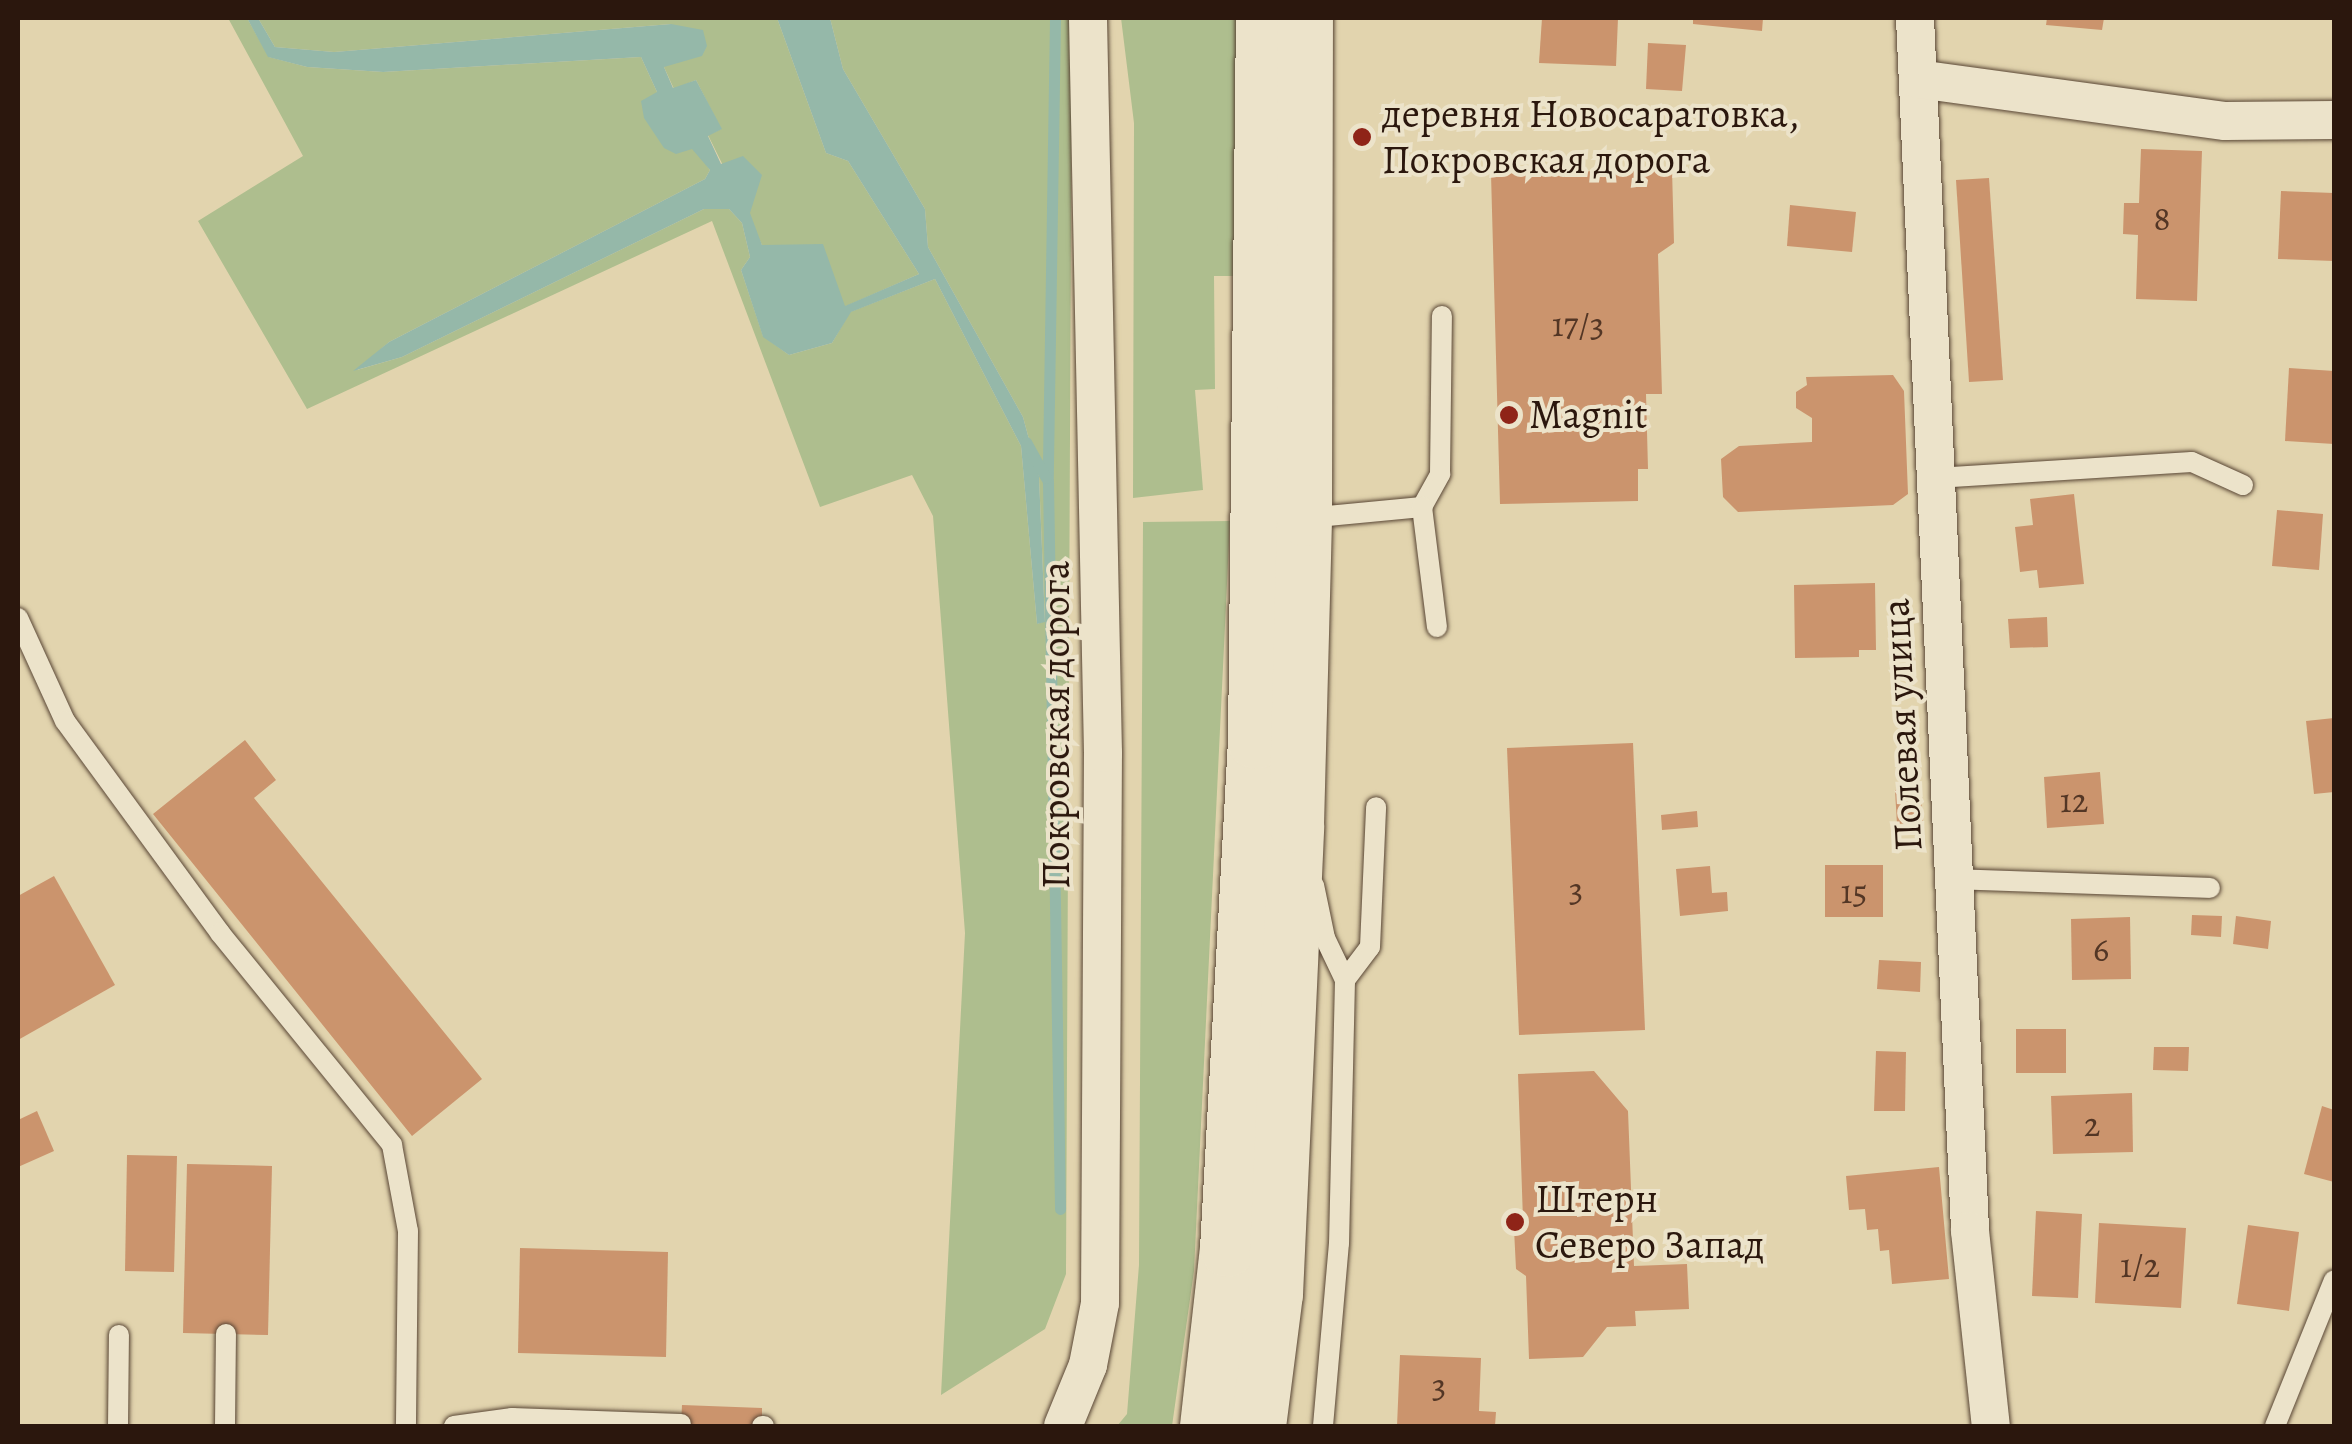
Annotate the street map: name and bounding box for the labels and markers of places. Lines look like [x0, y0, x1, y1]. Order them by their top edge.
place label: деревня Новосаратовка, Покровская дорога [1382, 90, 1800, 184]
marker: деревня Новосаратовка, Покровская дорога [1351, 126, 1373, 148]
place label: Magnit [1529, 391, 1648, 439]
marker: Magnit [1498, 404, 1520, 426]
place label: Штерн Северо Запад [1535, 1175, 1764, 1269]
marker: Штерн Северо Запад [1504, 1211, 1526, 1233]

